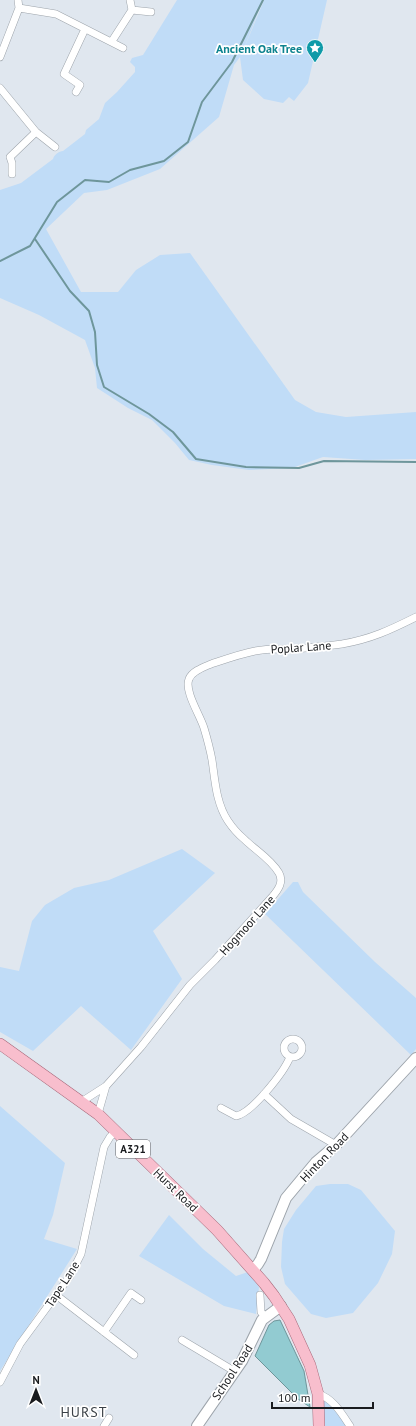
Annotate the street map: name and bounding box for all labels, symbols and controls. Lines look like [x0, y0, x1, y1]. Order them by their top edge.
place icon: Ancient Oak Tree [305, 38, 325, 63]
place label: Ancient Oak Tree [216, 41, 302, 56]
street label: Poplar Lane [270, 637, 332, 657]
street label: Hogmoor Lane [216, 892, 278, 958]
street label: Hinton Road [297, 1129, 351, 1185]
road number: A321 [116, 1140, 150, 1158]
street label: Hurst Road [151, 1165, 201, 1215]
street label: Tape Lane [42, 1258, 82, 1310]
street label: School Road [208, 1341, 256, 1403]
north arrow [16, 1370, 56, 1410]
text: N [32, 1373, 40, 1387]
scale bar [272, 1384, 373, 1410]
text: 100 m [278, 1390, 311, 1405]
district label: HURST [60, 1403, 108, 1421]

